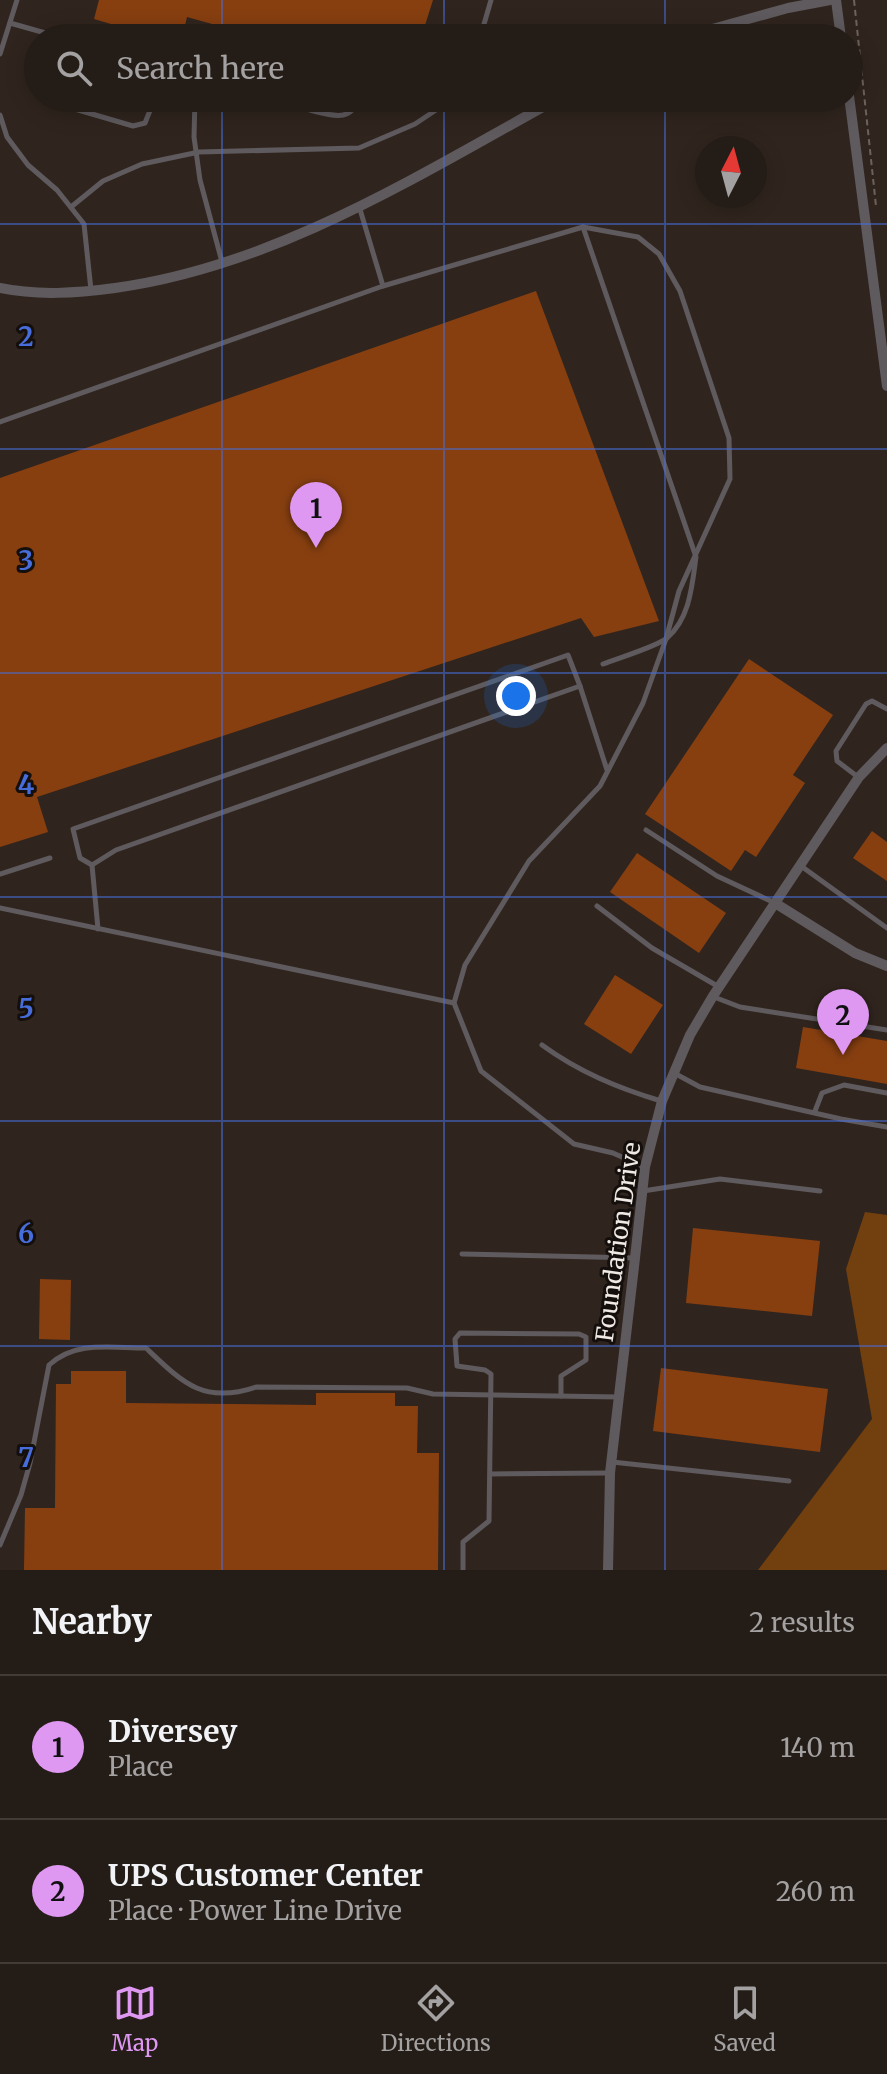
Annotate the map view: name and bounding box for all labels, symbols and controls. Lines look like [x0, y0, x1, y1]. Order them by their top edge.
search box [24, 24, 863, 112]
icon: search [52, 46, 96, 90]
text: Search here [116, 49, 284, 87]
north arrow [695, 136, 767, 208]
text: 2 [18, 320, 34, 353]
pin: 1 [290, 482, 342, 548]
text: 3 [19, 544, 33, 577]
your location [496, 676, 536, 716]
text: 4 [18, 768, 35, 801]
pin: 2 [817, 989, 869, 1055]
text: 5 [18, 992, 34, 1025]
street label: Foundation Drive [589, 1140, 647, 1344]
text: 6 [18, 1217, 34, 1250]
text: 7 [18, 1441, 34, 1474]
text: Nearby [32, 1601, 152, 1643]
text: 2 results [749, 1606, 855, 1639]
text: Diversey [108, 1712, 237, 1750]
text: 1 [52, 1731, 64, 1764]
text: 140 m [780, 1731, 855, 1764]
text: Place [108, 1750, 173, 1783]
text: UPS Customer Center [108, 1856, 423, 1894]
text: 2 [50, 1875, 66, 1908]
text: 260 m [776, 1875, 855, 1908]
text: Place · Power Line Drive [108, 1894, 402, 1927]
tab: Map [111, 1981, 158, 2057]
tab: Directions [381, 1981, 491, 2057]
tab: Saved [713, 1981, 776, 2057]

